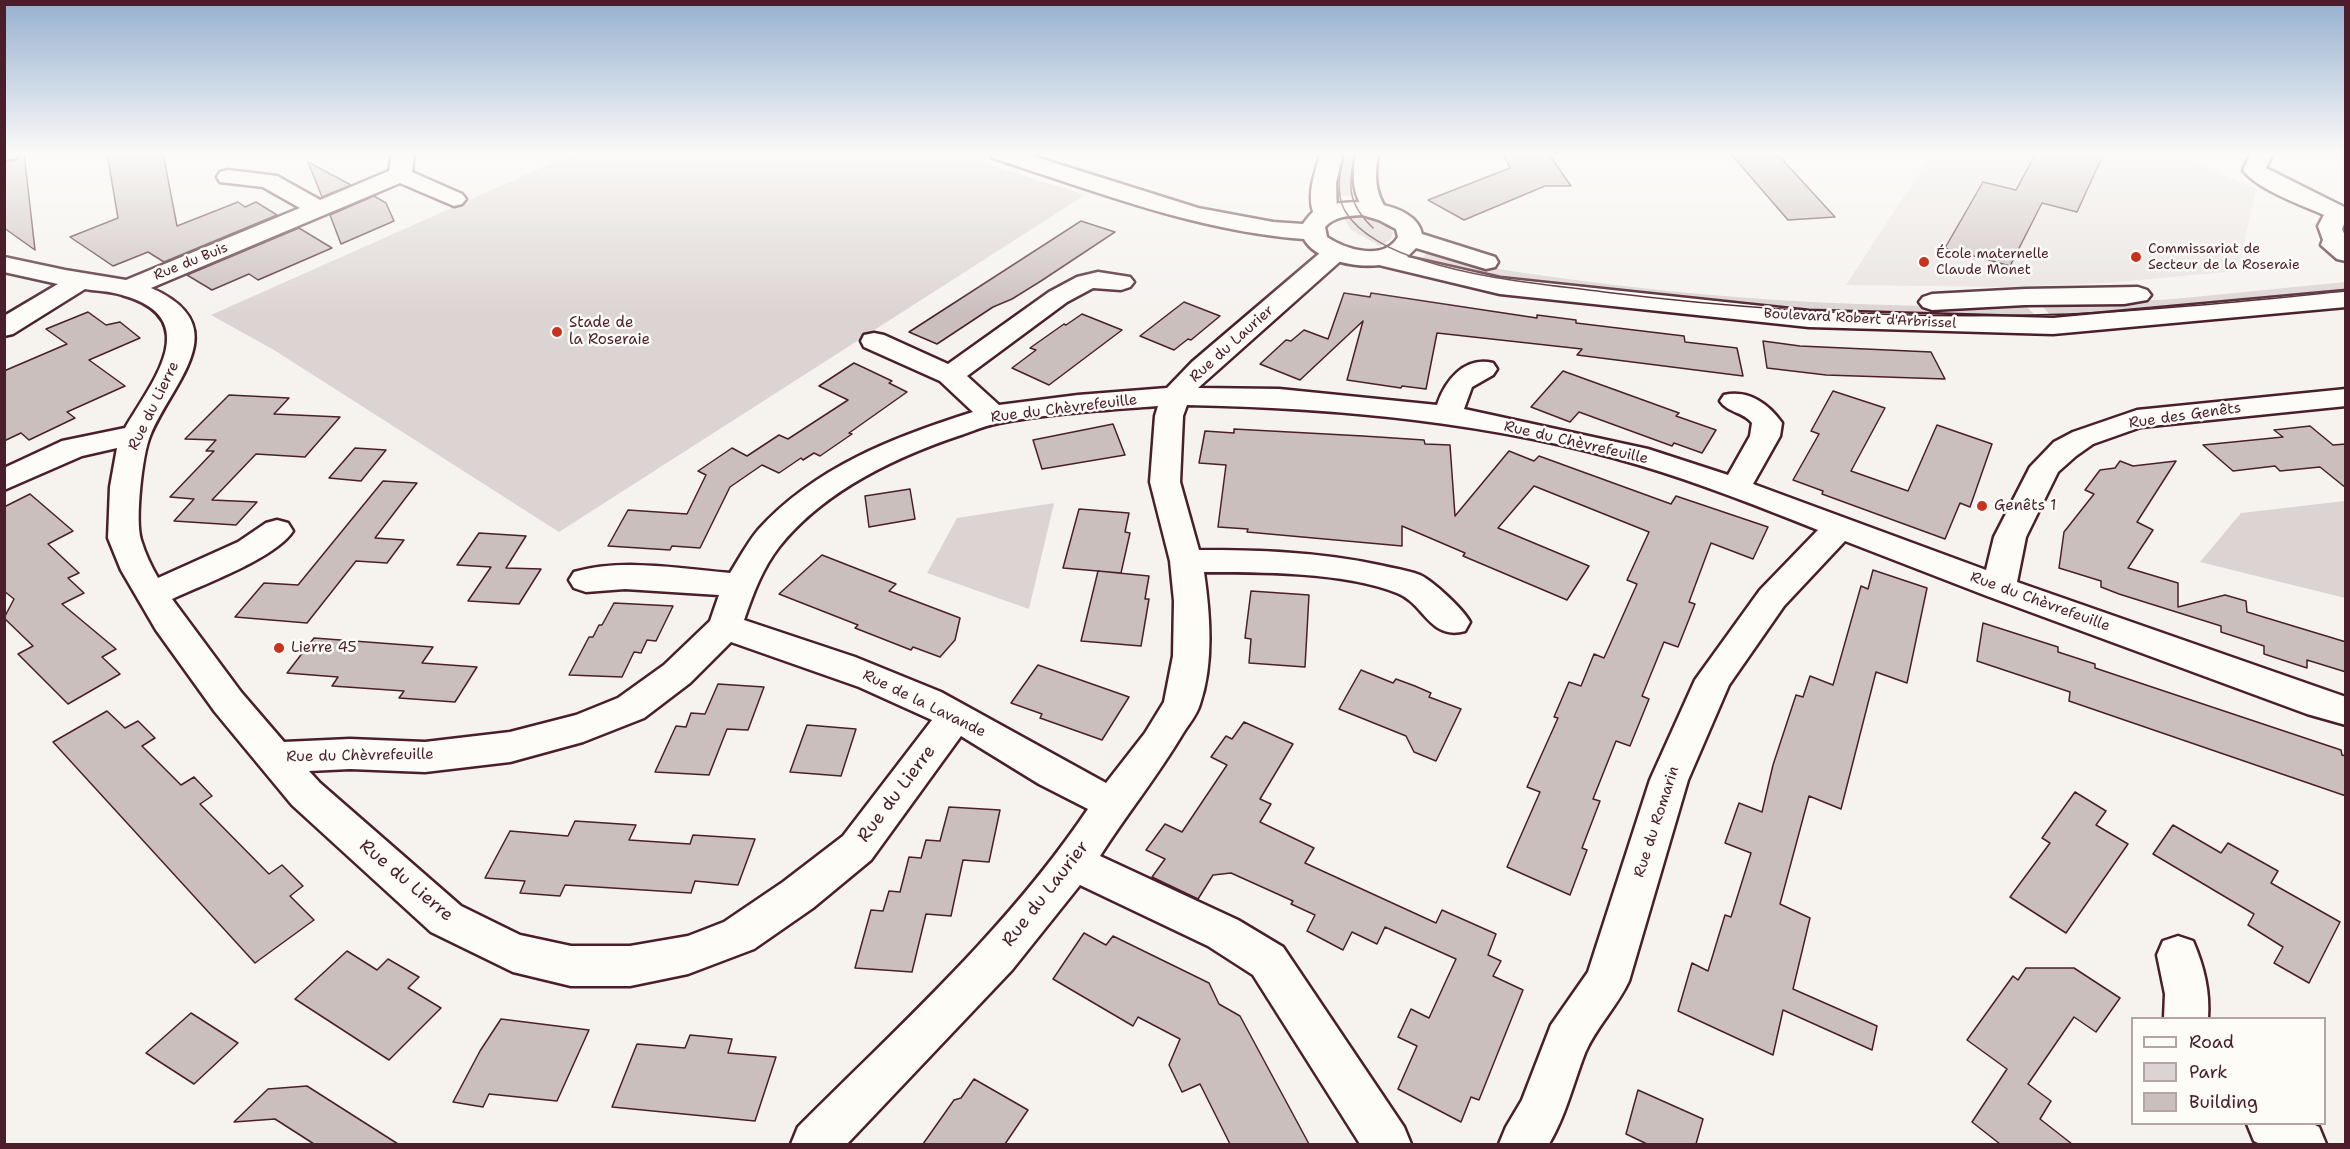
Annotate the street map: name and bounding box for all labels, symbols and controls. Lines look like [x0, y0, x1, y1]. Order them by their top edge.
street label: Rue du Buis [152, 240, 230, 284]
place label: Commissariat de Secteur de la Roseraie [2148, 241, 2300, 274]
place label: École maternelle Claude Monet [1936, 246, 2049, 278]
marker: Commissariat de Secteur de la Roseraie [2129, 250, 2143, 264]
marker: École maternelle Claude Monet [1917, 255, 1931, 269]
street label: Rue du Laurier [1186, 302, 1278, 386]
street label: Boulevard Robert d'Arbrissel [1763, 306, 1957, 332]
place label: Stade de la Roseraie [569, 314, 650, 349]
marker: Stade de la Roseraie [550, 325, 564, 339]
street label: Rue du Lierre [125, 359, 183, 453]
street label: Rue du Chèvrefeuille [990, 391, 1138, 427]
street label: Rue des Genêts [2128, 399, 2242, 433]
street label: Rue du Chèvrefeuille [1502, 418, 1650, 468]
place label: Genêts 1 [1994, 497, 2056, 515]
marker: Genêts 1 [1975, 499, 1989, 513]
street label: Rue du Chèvrefeuille [1968, 568, 2112, 636]
place label: Lierre 45 [291, 639, 357, 657]
marker: Lierre 45 [272, 641, 286, 655]
street label: Rue de la Lavande [859, 666, 989, 742]
street label: Rue du Lierre [853, 741, 941, 847]
street label: Rue du Chèvrefeuille [286, 746, 434, 766]
street label: Rue du Romarin [1631, 764, 1683, 880]
street label: Rue du Lierre [355, 835, 457, 927]
street label: Rue du Laurier [998, 837, 1094, 951]
legend [2131, 1017, 2326, 1125]
text: Road [2189, 1030, 2234, 1054]
text: Park [2189, 1060, 2228, 1084]
text: Building [2189, 1090, 2258, 1114]

